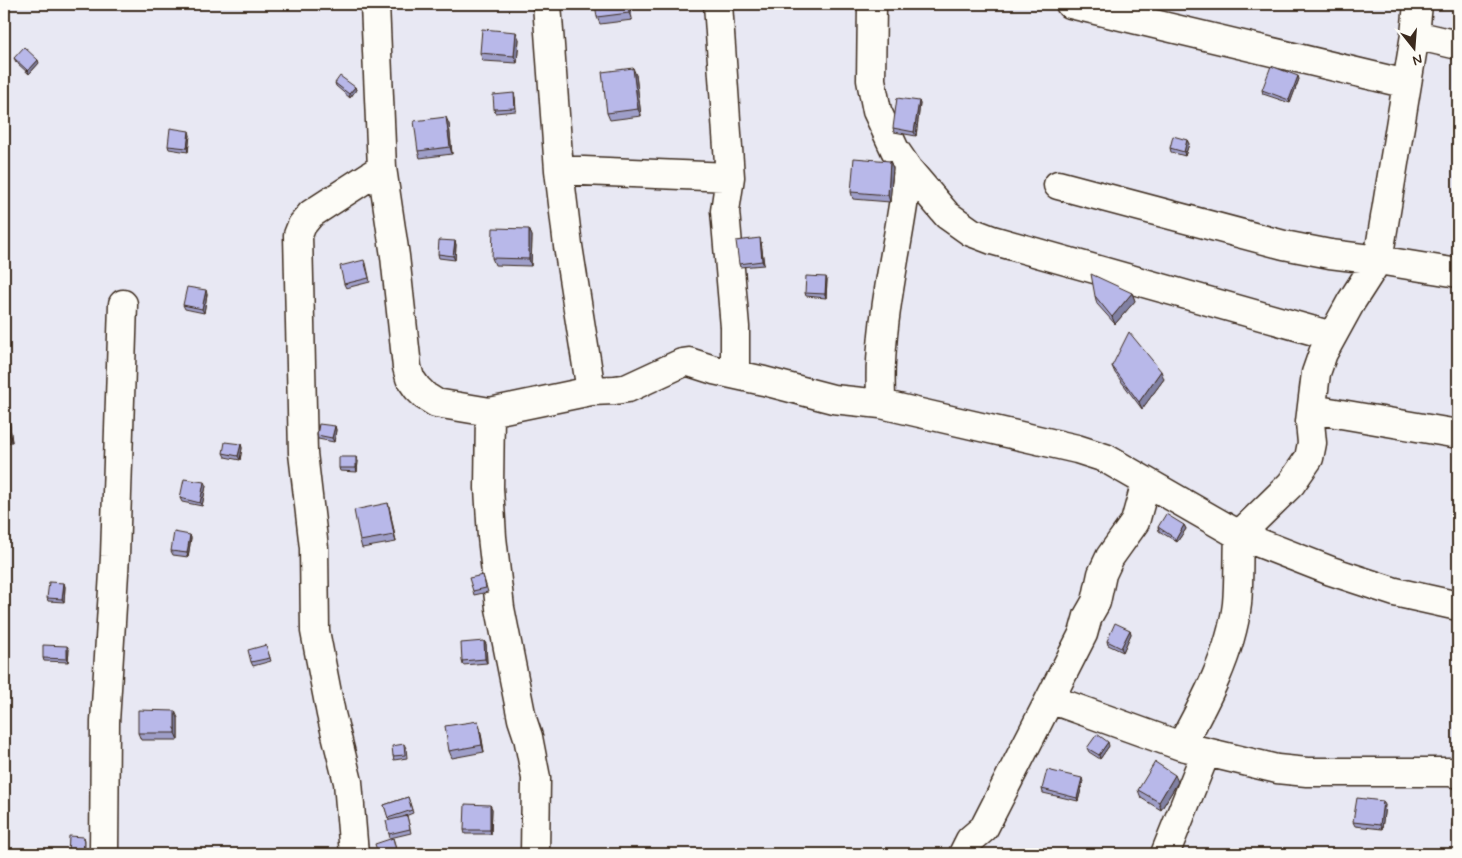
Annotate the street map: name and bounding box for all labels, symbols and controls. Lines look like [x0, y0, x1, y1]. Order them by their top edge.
north arrow [1390, 22, 1440, 72]
text: N [1410, 50, 1425, 69]

